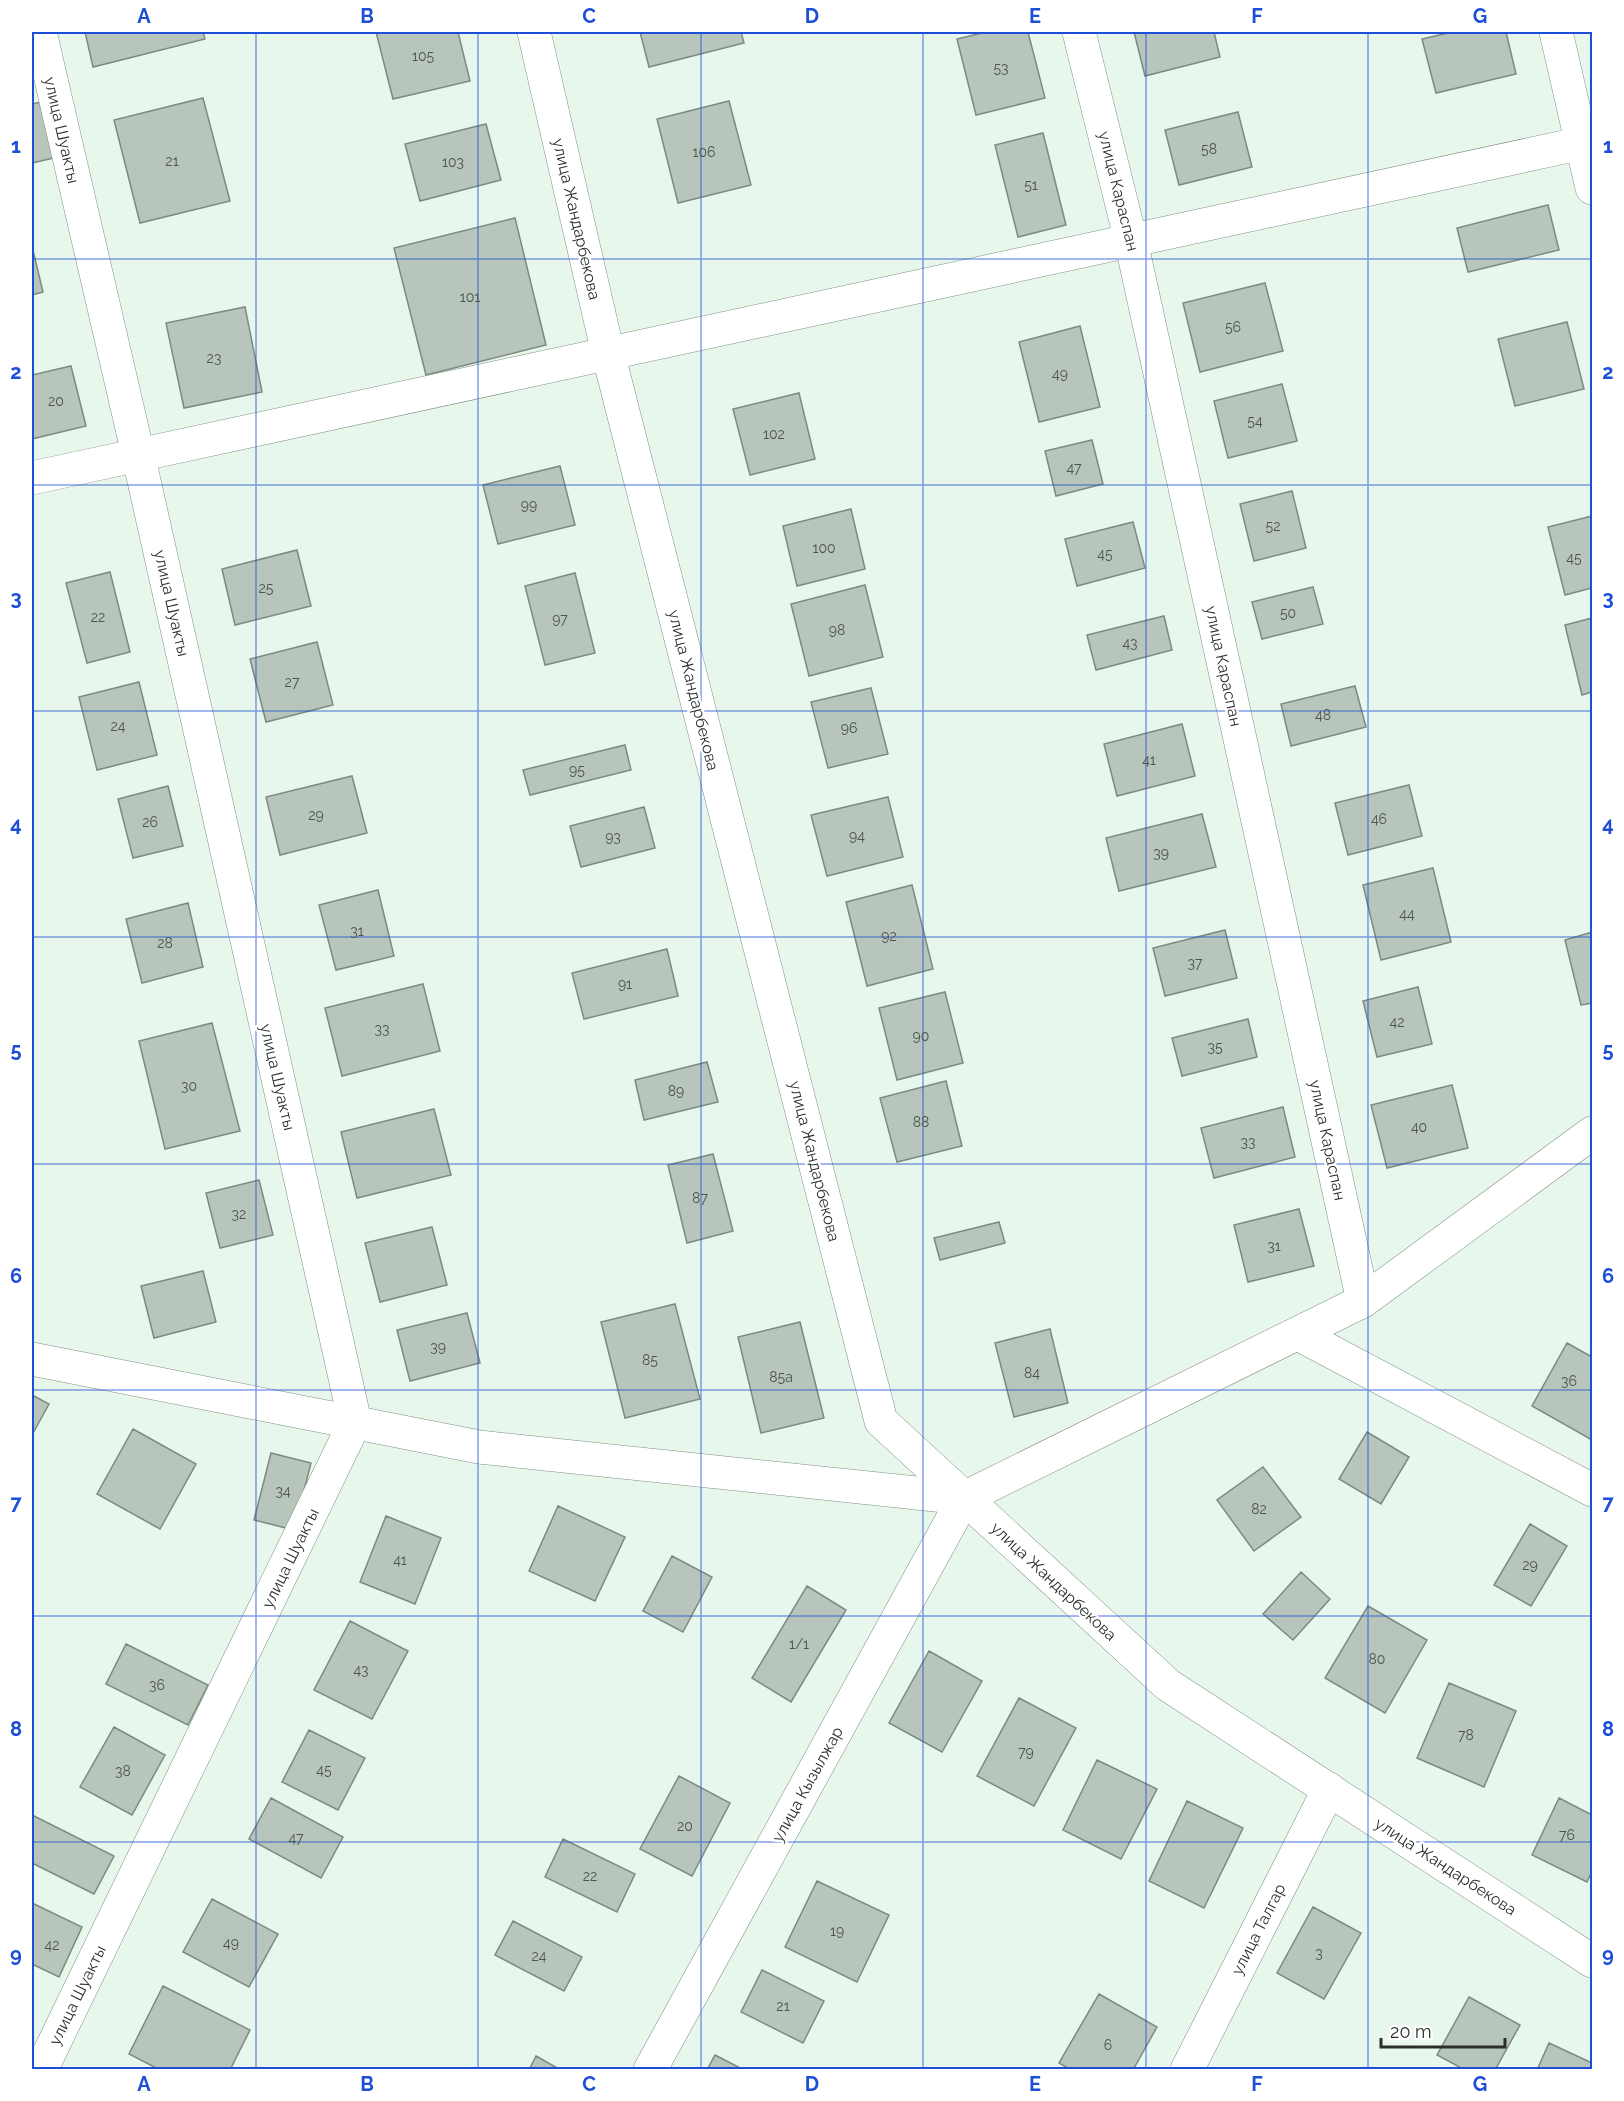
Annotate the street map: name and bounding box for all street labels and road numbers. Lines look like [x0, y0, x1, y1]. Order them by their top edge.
street label: улица Шуакты [40, 75, 83, 185]
street label: улица Караспан [1094, 129, 1143, 253]
street label: улица Жандарбекова [549, 137, 604, 302]
street label: улица Шуакты [150, 548, 193, 658]
street label: улица Караспан [1201, 604, 1246, 728]
street label: улица Жандарбекова [664, 608, 723, 772]
street label: улица Шуакты [256, 1022, 299, 1132]
street label: улица Караспан [1305, 1078, 1350, 1202]
street label: улица Жандарбекова [785, 1079, 844, 1243]
street label: улица Шуакты [258, 1505, 323, 1611]
street label: улица Жандарбекова [987, 1518, 1120, 1645]
street label: улица Кызылжар [768, 1723, 847, 1845]
street label: улица Жандарбекова [1371, 1814, 1520, 1919]
street label: улица Талгар [1227, 1880, 1290, 1978]
street label: улица Шуакты [45, 1942, 110, 2048]

